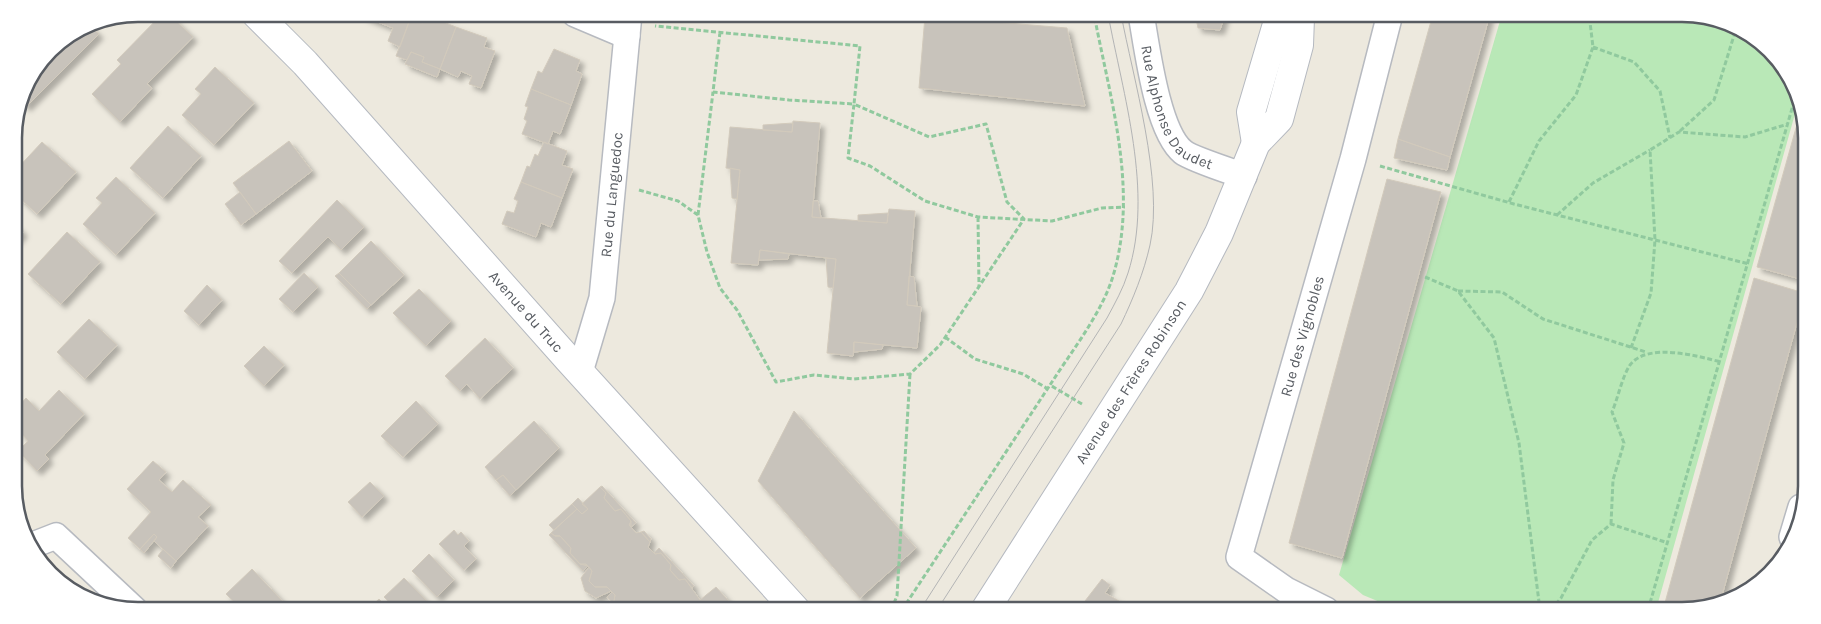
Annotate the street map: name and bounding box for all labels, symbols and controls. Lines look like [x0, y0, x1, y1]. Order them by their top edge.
street label: Rue Alphonse Daudet [1137, 44, 1215, 173]
street label: Rue du Languedoc [597, 131, 627, 258]
street label: Avenue du Truc [485, 267, 567, 356]
street label: Rue des Vignobles [1276, 274, 1328, 399]
street label: Avenue des Frères Robinson [1072, 296, 1190, 467]

